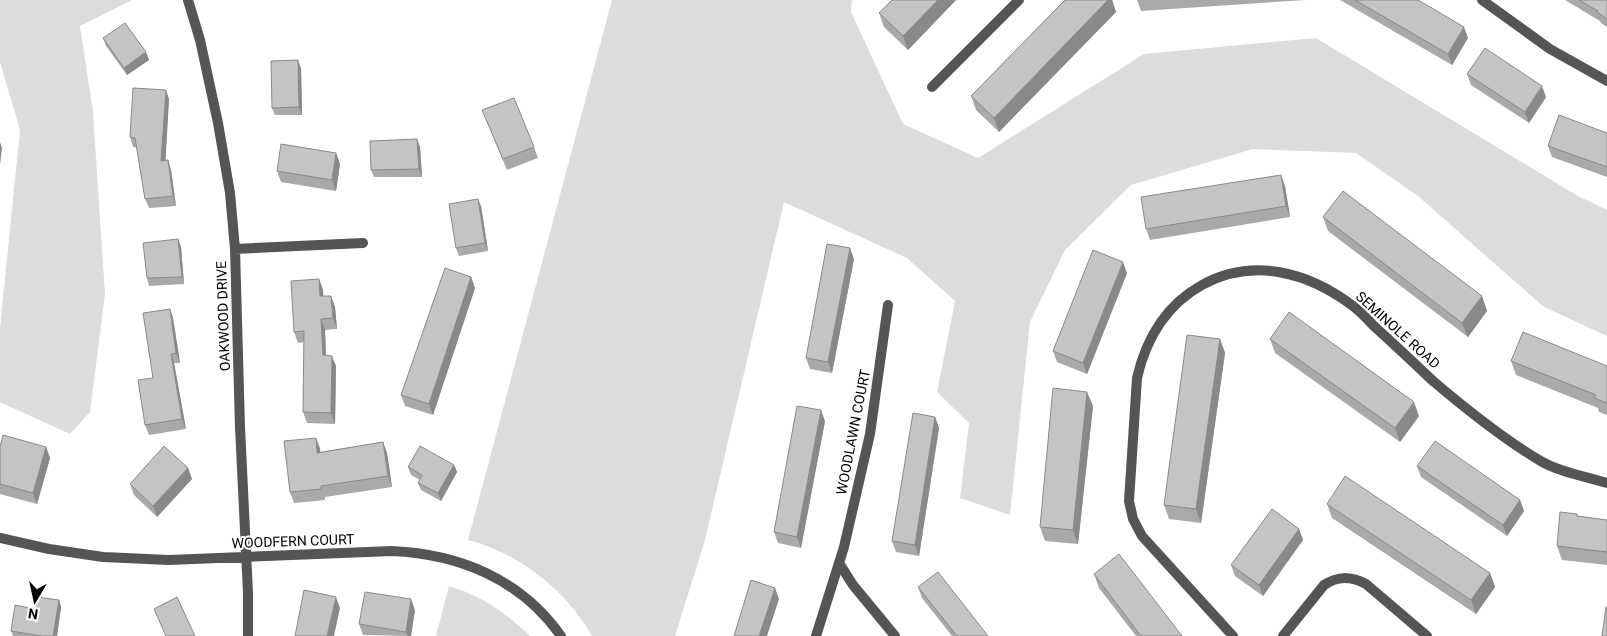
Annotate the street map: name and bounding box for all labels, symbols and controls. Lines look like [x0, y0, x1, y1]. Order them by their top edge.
street label: OAKWOOD DRIVE [213, 261, 233, 371]
street label: SEMINOLE ROAD [1353, 288, 1443, 372]
street label: WOODLAWN COURT [833, 367, 873, 496]
street label: WOODFERN COURT [231, 531, 355, 551]
north arrow [10, 576, 60, 626]
text: N [27, 605, 39, 623]

